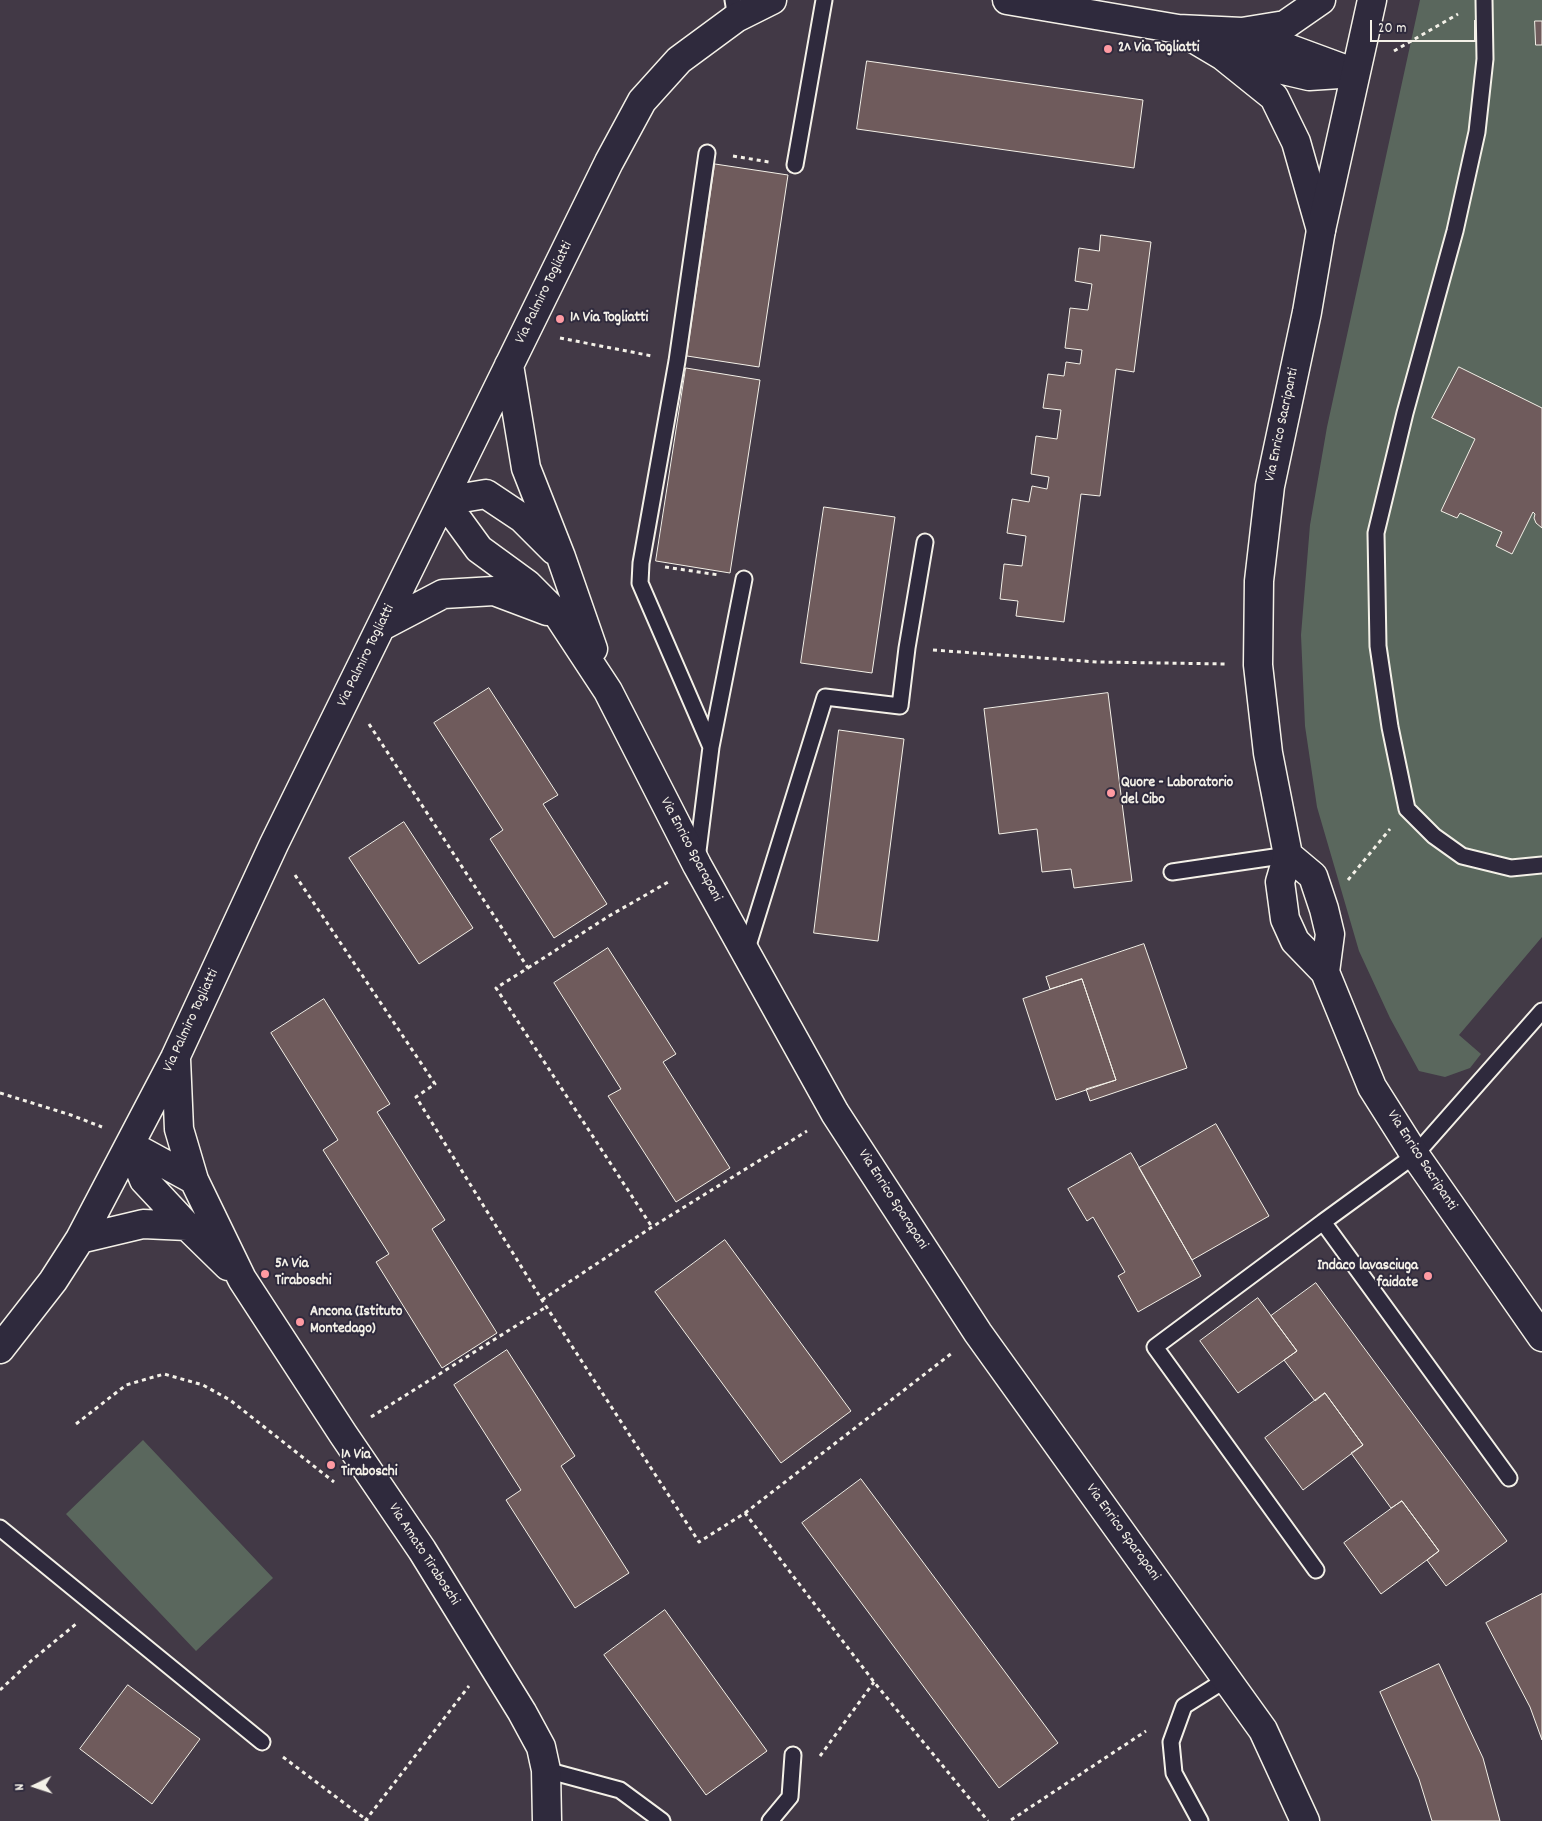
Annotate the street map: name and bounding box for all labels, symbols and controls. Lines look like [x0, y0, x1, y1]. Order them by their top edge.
scale bar [1372, 10, 1478, 42]
text: 20 m [1378, 18, 1406, 40]
place label: 2^ Via Togliatti [1118, 40, 1200, 58]
marker: 2^ Via Togliatti [1102, 43, 1114, 55]
street label: Via Palmiro Togliatti [512, 239, 578, 347]
place label: 1^ Via Togliatti [570, 310, 648, 328]
marker: 1^ Via Togliatti [554, 313, 566, 325]
street label: Via Enrico Sacripanti [1262, 367, 1304, 483]
street label: Via Palmiro Togliatti [334, 602, 400, 710]
place label: Quore - Laboratorio del Cibo [1121, 775, 1233, 810]
marker: Quore - Laboratorio del Cibo [1105, 787, 1117, 799]
street label: Via Enrico Sparapani [655, 795, 725, 905]
street label: Via Palmiro Togliatti [160, 967, 224, 1075]
street label: Via Enrico Sacripanti [1382, 1108, 1460, 1214]
street label: Via Enrico Sparapani [853, 1147, 931, 1253]
place label: 5^ Via Tiraboschi [275, 1256, 331, 1291]
place label: Indaco lavasciuga faidate [1317, 1258, 1418, 1293]
marker: 5^ Via Tiraboschi [259, 1268, 271, 1280]
marker: Indaco lavasciuga faidate [1422, 1270, 1434, 1282]
place label: Ancona (Istituto Montedago) [310, 1304, 402, 1339]
marker: Ancona (Istituto Montedago) [294, 1316, 306, 1328]
place label: 1^ Via Tiraboschi [341, 1447, 397, 1482]
marker: 1^ Via Tiraboschi [325, 1459, 337, 1471]
street label: Via Enrico Sparapani [1081, 1481, 1163, 1585]
street label: Via Amato Tiraboschi [383, 1501, 463, 1609]
north arrow [10, 1761, 60, 1811]
text: N [10, 1783, 30, 1791]

